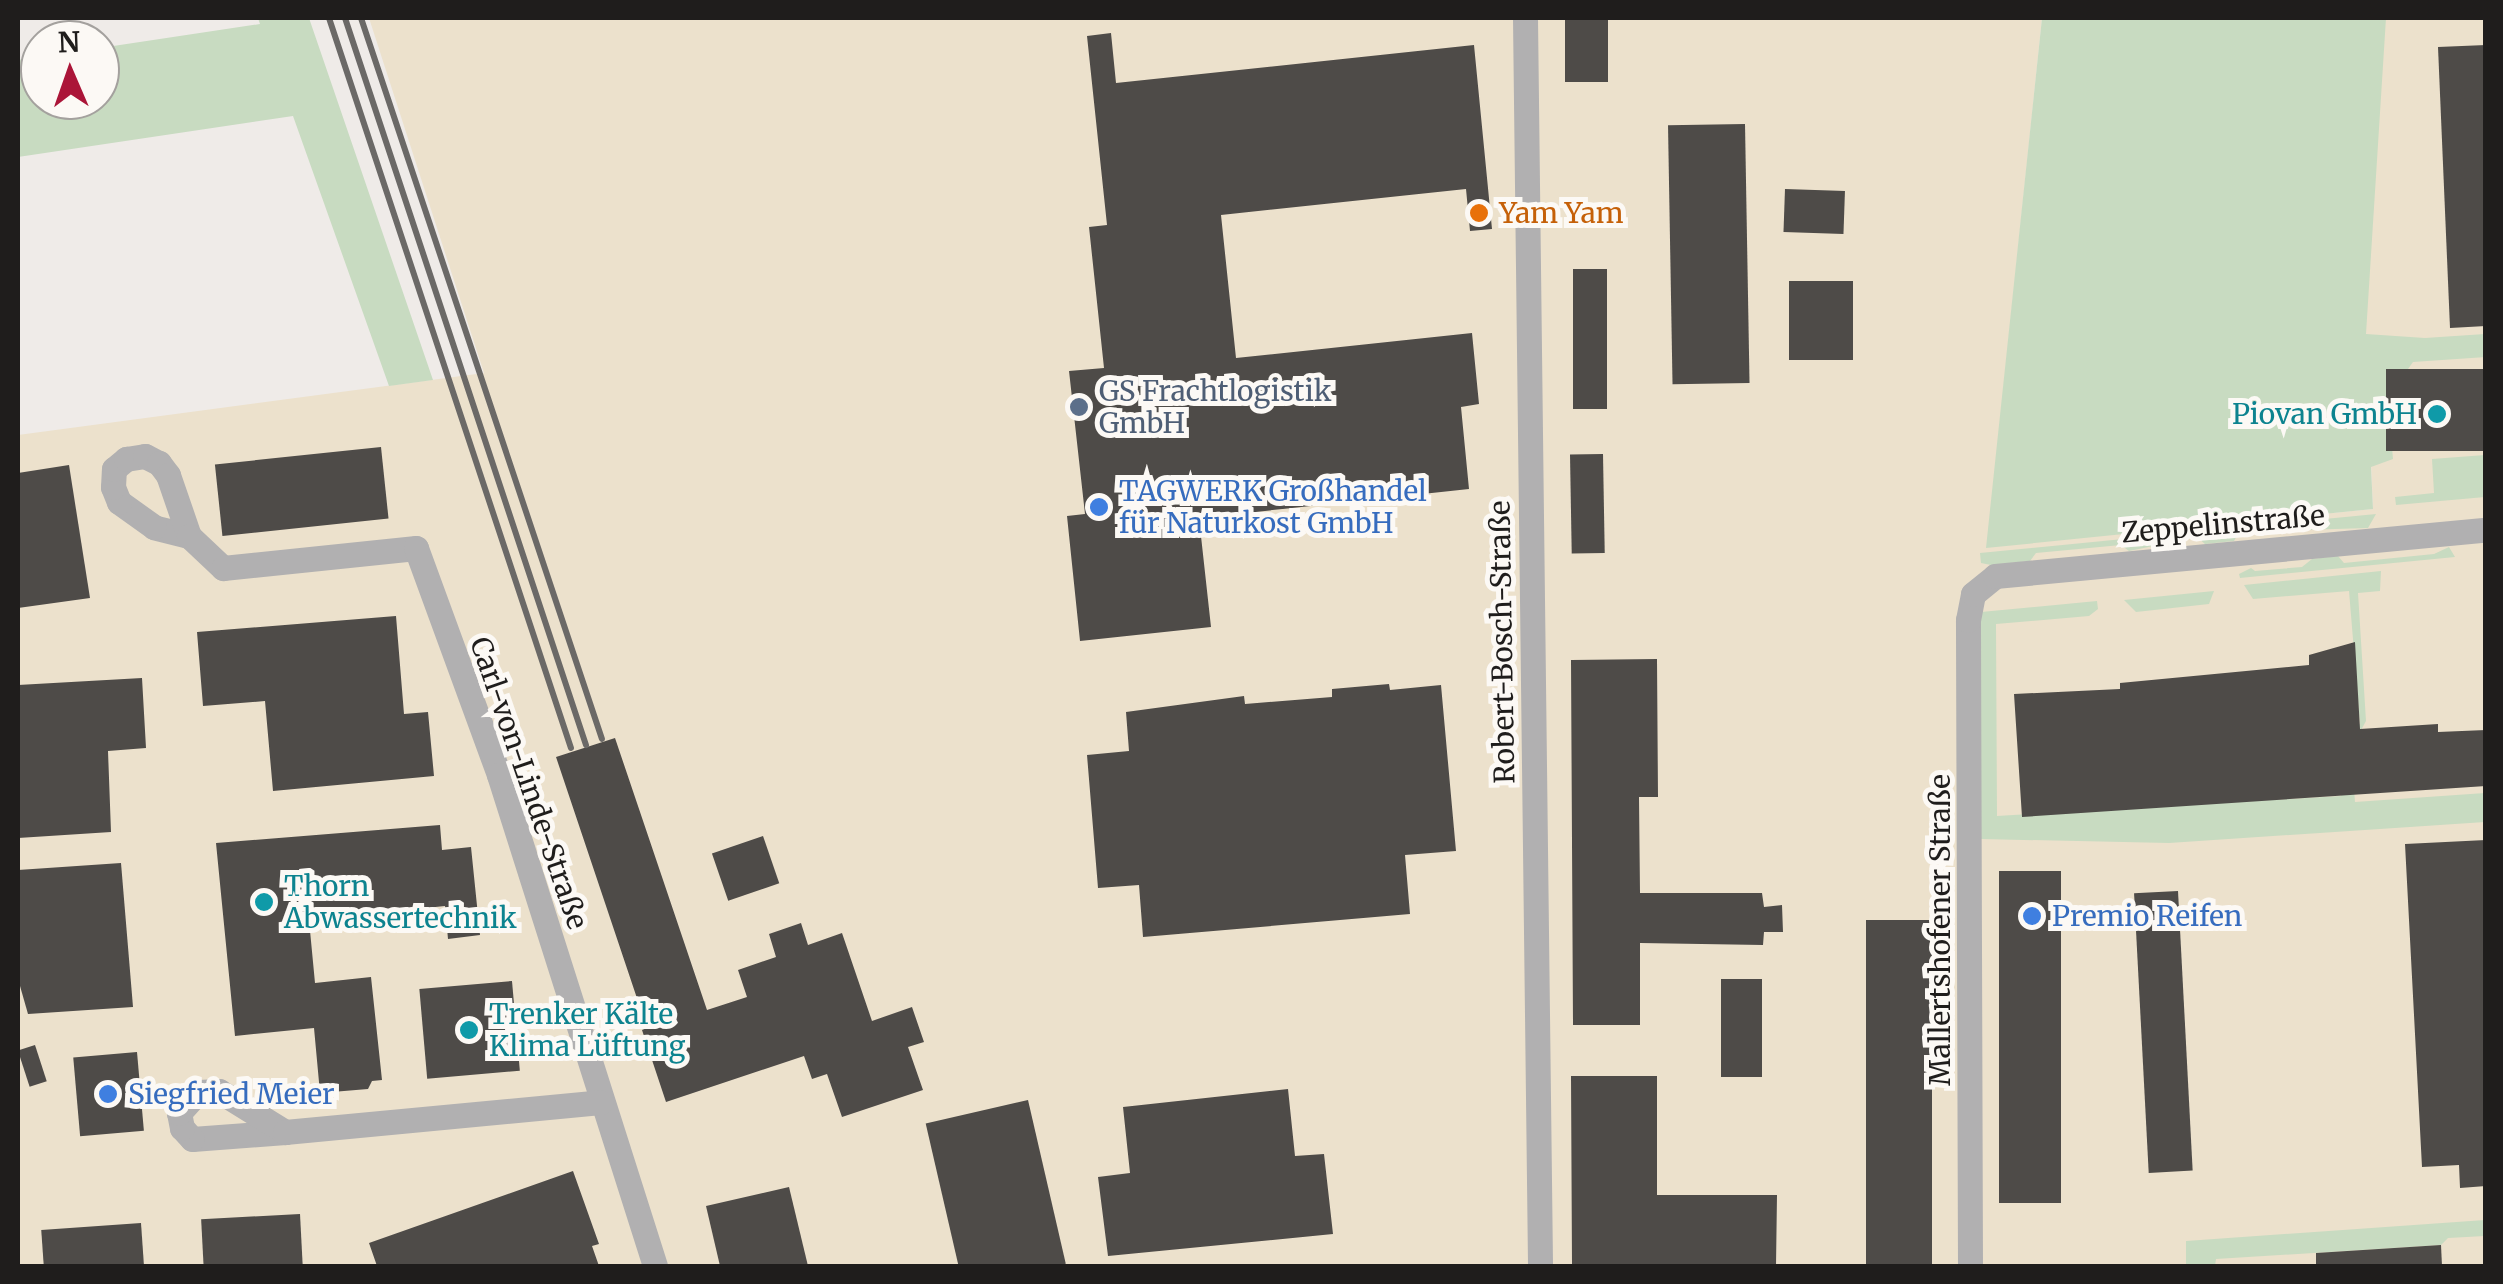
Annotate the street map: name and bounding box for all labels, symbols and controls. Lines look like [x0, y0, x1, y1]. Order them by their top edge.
north arrow [20, 20, 120, 120]
text: N [57, 24, 81, 60]
place label: Yam Yam [1499, 196, 1623, 230]
marker: Yam Yam [1468, 202, 1490, 224]
place label: GS Frachtlogistik GmbH [1099, 374, 1331, 440]
marker: GS Frachtlogistik GmbH [1068, 396, 1090, 418]
place label: Piovan GmbH [2232, 397, 2417, 431]
marker: Piovan GmbH [2426, 403, 2448, 425]
place label: TAGWERK Großhandel für Naturkost GmbH [1119, 474, 1427, 540]
marker: TAGWERK Großhandel für Naturkost GmbH [1088, 496, 1110, 518]
street label: Zeppelinstraße [2120, 498, 2326, 550]
street label: Robert-Bosch-Straße [1483, 500, 1521, 784]
street label: Carl-von-Linde-Straße [463, 633, 595, 933]
street label: Mallertshofener Straße [1923, 774, 1957, 1086]
place label: Thorn Abwassertechnik [284, 869, 517, 935]
marker: Thorn Abwassertechnik [253, 891, 275, 913]
place label: Premio Reifen [2052, 899, 2242, 933]
marker: Premio Reifen [2021, 905, 2043, 927]
place label: Trenker Kälte Klima Lüftung [489, 997, 686, 1063]
marker: Trenker Kälte Klima Lüftung [458, 1019, 480, 1041]
place label: Siegfried Meier [128, 1077, 335, 1111]
marker: Siegfried Meier [97, 1083, 119, 1105]

